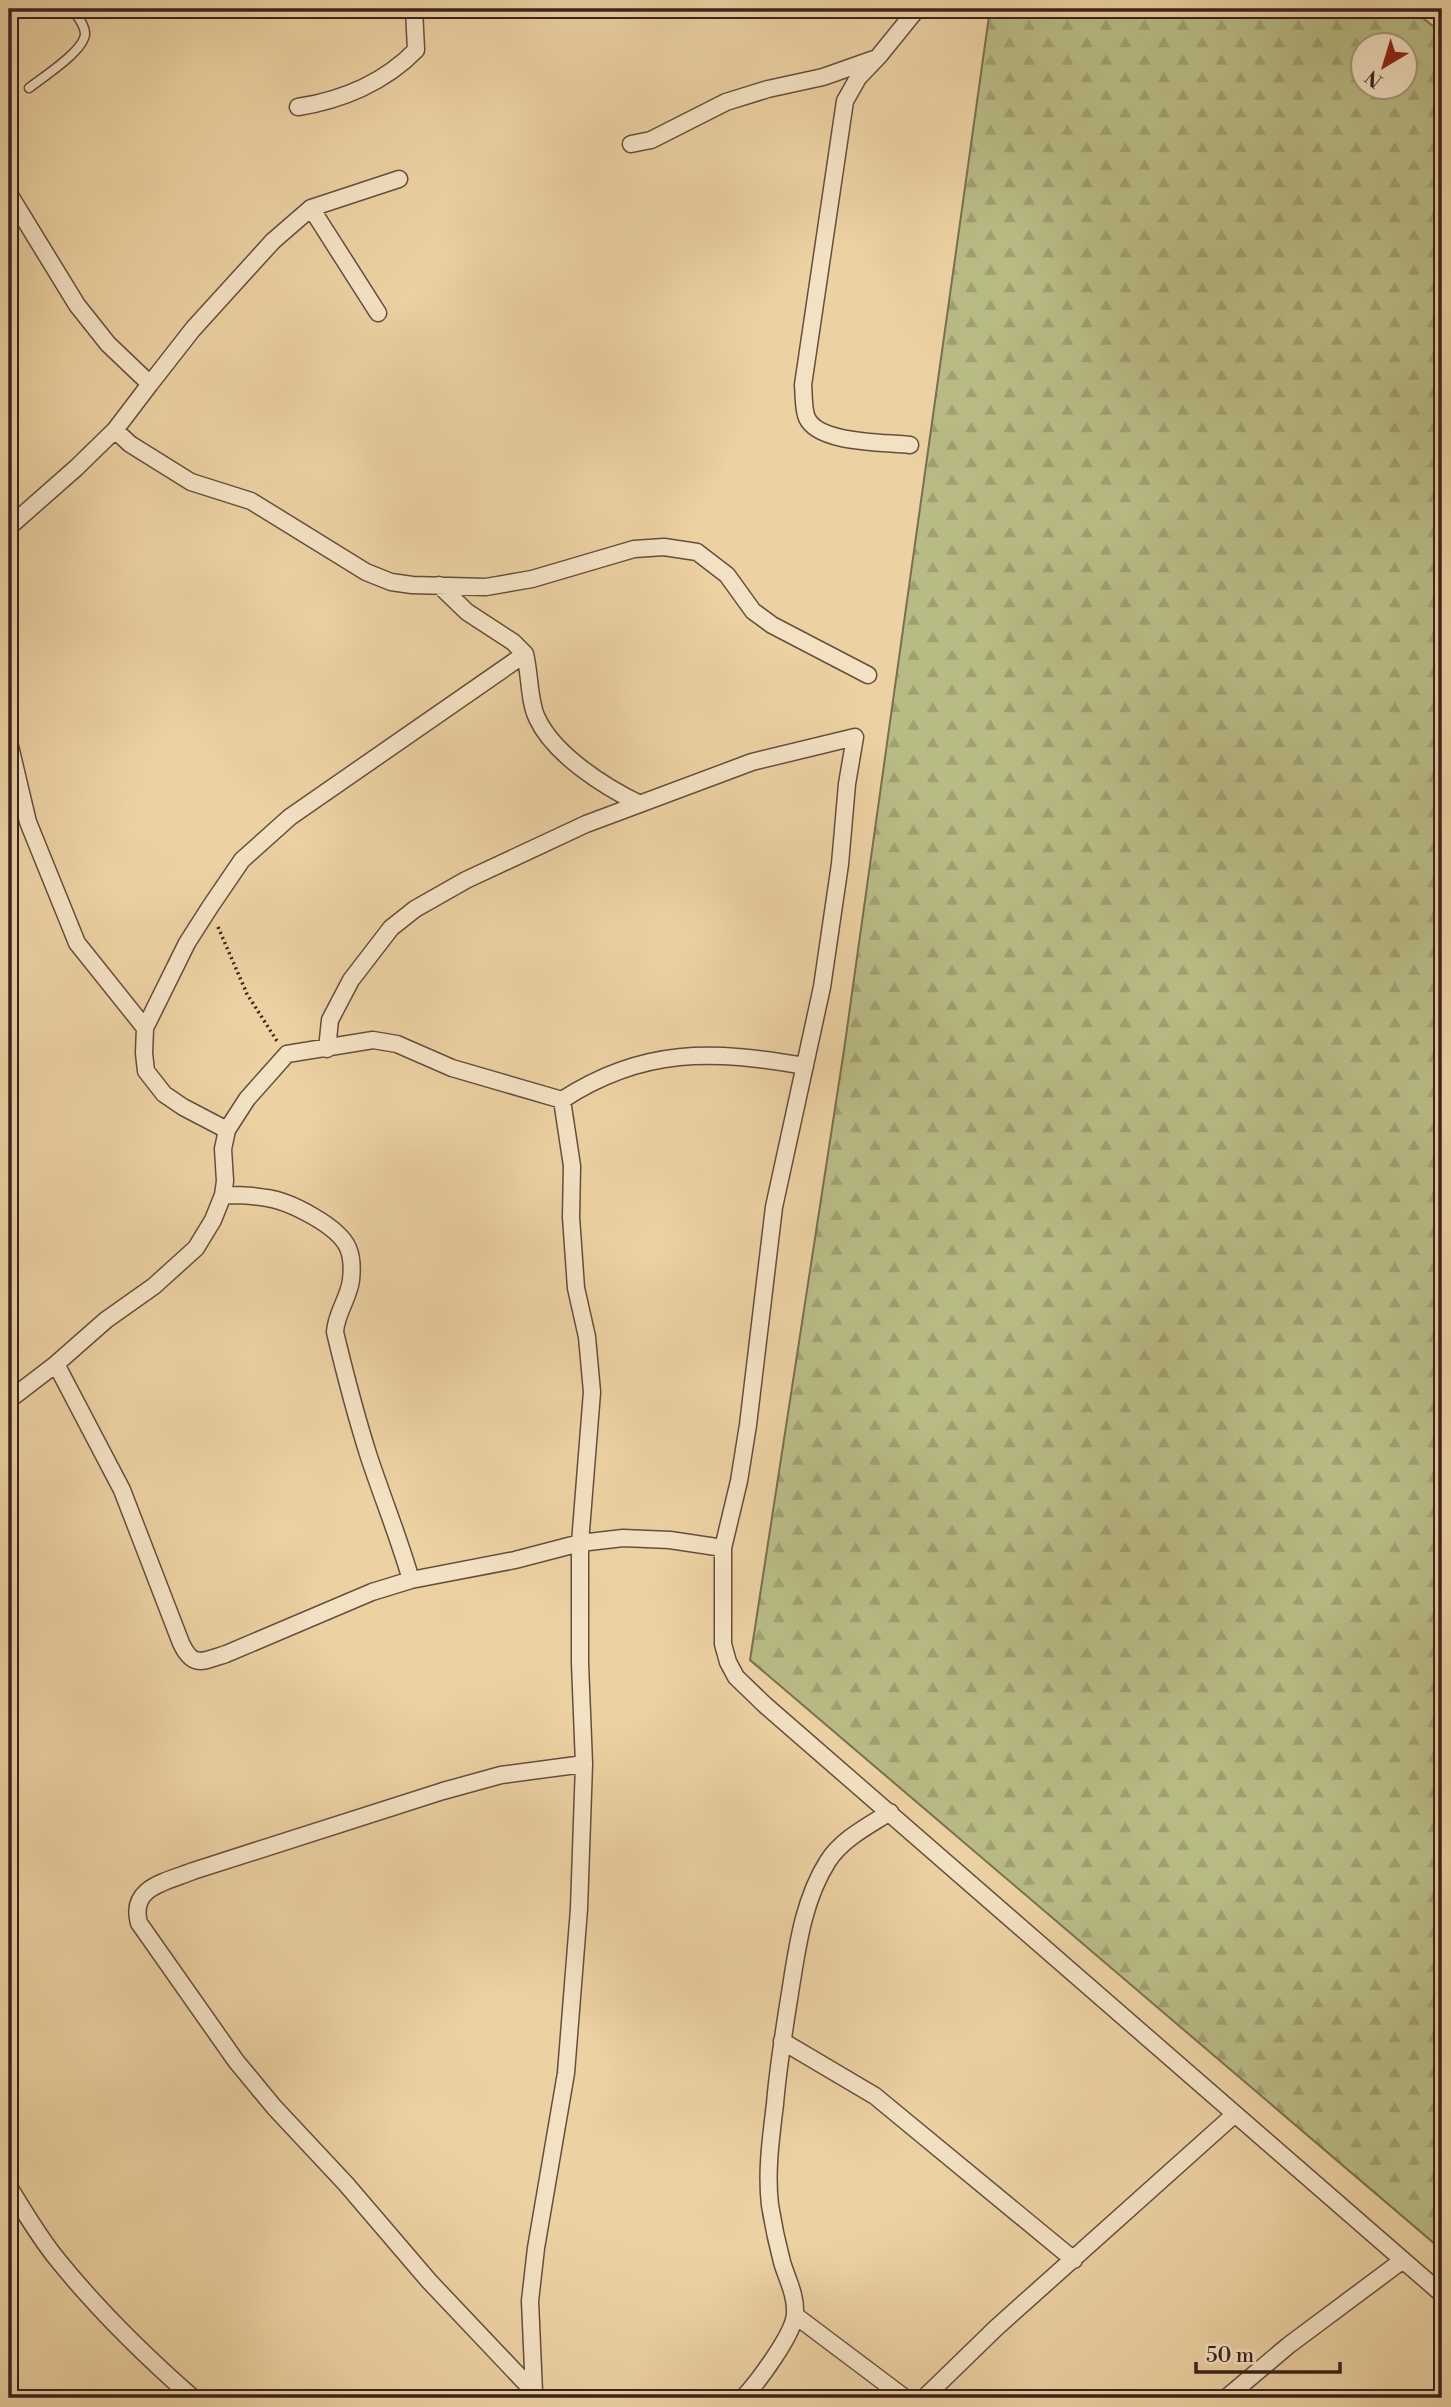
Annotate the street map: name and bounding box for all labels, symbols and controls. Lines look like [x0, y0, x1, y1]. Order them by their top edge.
north arrow [1350, 32, 1420, 102]
text: N [1361, 65, 1387, 93]
scale bar [1196, 2330, 1339, 2374]
text: 50 m [1206, 2343, 1254, 2369]

